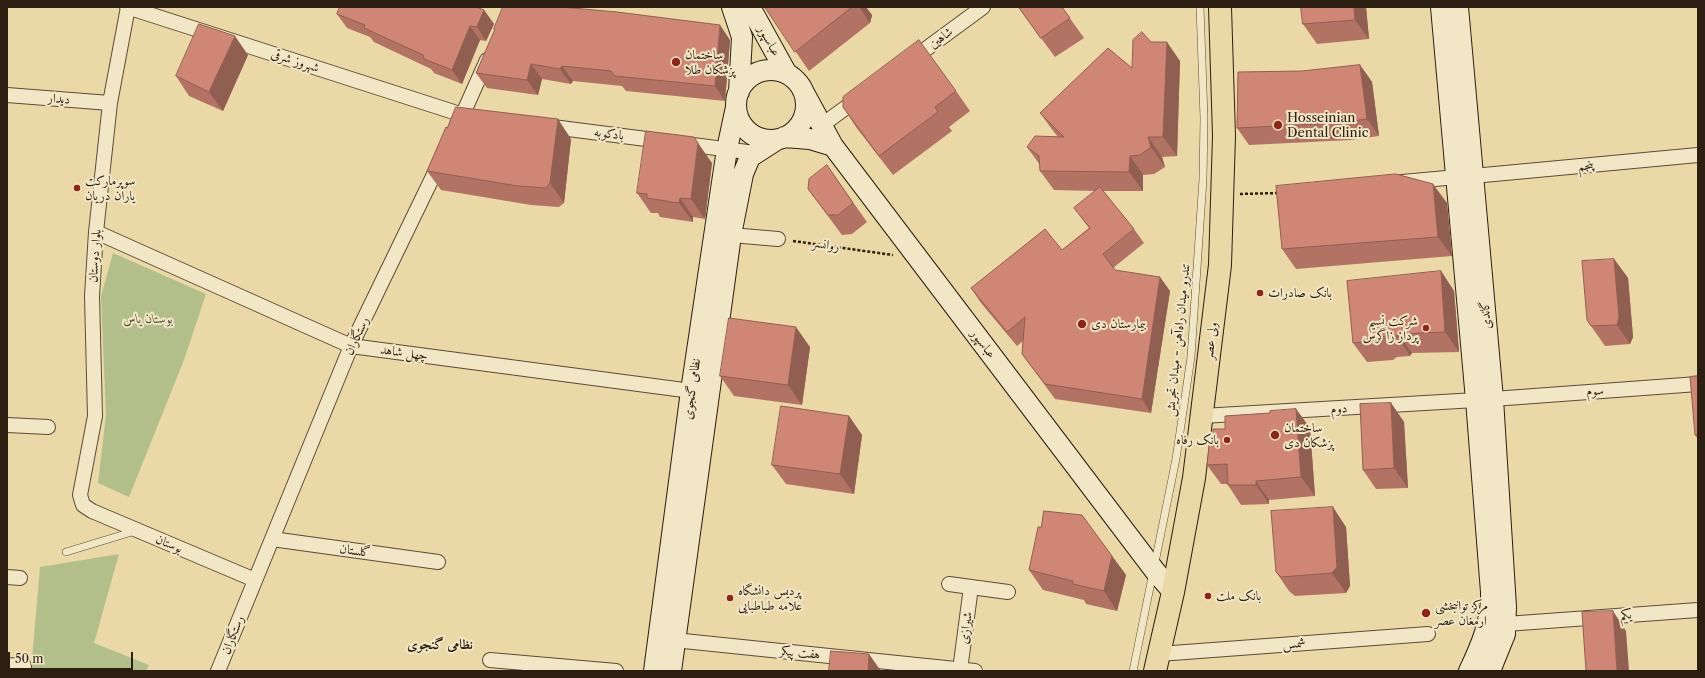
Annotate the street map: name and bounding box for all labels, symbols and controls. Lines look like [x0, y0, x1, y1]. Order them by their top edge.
street label: عباسپور [754, 23, 784, 59]
street label: شاهین [926, 24, 956, 52]
street label: شهروز شرقی [269, 46, 321, 76]
place label: ساختمان پزشکان طلا [685, 47, 735, 78]
marker: ساختمان پزشکان طلا [670, 56, 682, 68]
street label: دیدار [47, 90, 71, 108]
place label: Hosseinian Dental Clinic [1287, 110, 1368, 141]
marker: Hosseinian Dental Clinic [1272, 119, 1284, 131]
street label: بادکوبه [593, 124, 625, 144]
street label: پنجم [1578, 158, 1594, 174]
place label: سوپرمارکت یاران دریان [85, 173, 135, 204]
marker: سوپرمارکت یاران دریان [72, 183, 82, 193]
street label: بلوار دوستان [85, 229, 105, 283]
street label: روانسر [811, 235, 841, 255]
street label: تندرو میدان راه‌آهن - میدان تجریش [1162, 263, 1194, 417]
place label: بانک صادرات [1268, 285, 1332, 301]
marker: بانک صادرات [1255, 288, 1265, 298]
street label: گاندی [1477, 300, 1495, 330]
park label: بوستان یاس [123, 311, 173, 327]
place label: شرکت نسیم پرداز زاگرس [1363, 313, 1418, 344]
street label: رستگاران [341, 314, 373, 358]
place label: بیمارستان دی [1091, 316, 1146, 332]
marker: بیمارستان دی [1076, 318, 1088, 330]
street label: ولی عصر [1201, 321, 1221, 361]
marker: شرکت نسیم پرداز زاگرس [1421, 323, 1431, 333]
street label: عباسپور [967, 326, 999, 362]
street label: چهل شاهد [379, 342, 429, 364]
street label: نظامی گنجوی [680, 358, 704, 420]
street label: سوم [1586, 383, 1604, 399]
street label: دوم [1330, 401, 1348, 417]
place label: ساختمان پزشکان دی [1284, 420, 1334, 451]
marker: ساختمان پزشکان دی [1269, 429, 1281, 441]
place label: بانک رفاه [1176, 432, 1219, 448]
marker: بانک رفاه [1222, 435, 1232, 445]
street label: بوستان [153, 531, 185, 557]
street label: گلستان [339, 541, 371, 561]
place label: پردیس دانشگاه علامه طباطبایی [738, 583, 802, 614]
place label: بانک ملت [1216, 588, 1261, 604]
marker: بانک ملت [1203, 591, 1213, 601]
marker: پردیس دانشگاه علامه طباطبایی [725, 593, 735, 603]
place label: مرکز توانبخشی ارمغان عصر [1435, 598, 1488, 629]
marker: مرکز توانبخشی ارمغان عصر [1420, 607, 1432, 619]
street label: یکم [1620, 607, 1632, 623]
street label: شیرازی [956, 611, 976, 645]
street label: رستگاران [218, 613, 248, 657]
street label: شمس [1282, 635, 1306, 653]
district label: نظامی گنجوی [407, 637, 473, 653]
street label: هفت پیکر [779, 643, 821, 663]
scale bar [10, 644, 135, 670]
text: 50 m [15, 651, 44, 666]

